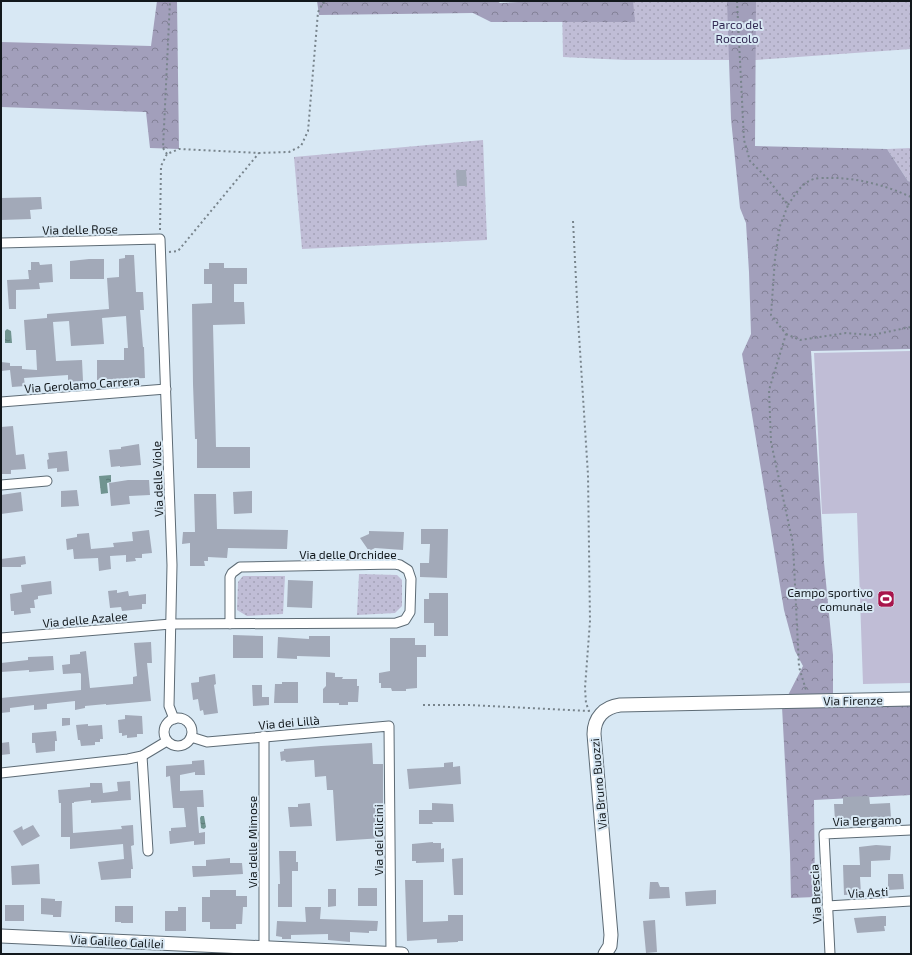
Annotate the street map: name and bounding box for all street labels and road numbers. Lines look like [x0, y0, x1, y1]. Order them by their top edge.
street label: Via delle Rose [42, 221, 118, 237]
street label: Via Gerolamo Carrera [24, 373, 140, 395]
street label: Via delle Viole [149, 441, 165, 517]
street label: Via delle Orchidee [299, 547, 397, 561]
street label: Via delle Azalee [42, 608, 128, 630]
street label: Via Firenze [823, 692, 883, 708]
street label: Via dei Lillà [258, 712, 320, 732]
street label: Via Bruno Buozzi [587, 738, 609, 830]
street label: Via delle Mimose [245, 796, 259, 888]
street label: Via dei Glicini [371, 804, 385, 876]
street label: Via Bergamo [832, 812, 902, 828]
street label: Via Brescia [806, 864, 824, 924]
street label: Via Asti [847, 884, 889, 900]
street label: Via Galileo Galilei [70, 932, 164, 950]

